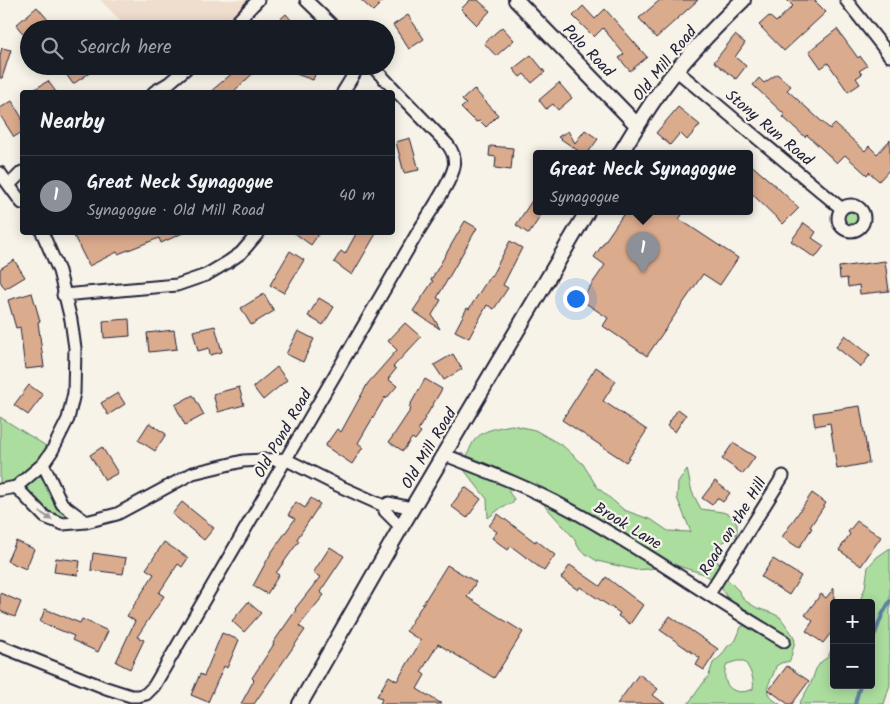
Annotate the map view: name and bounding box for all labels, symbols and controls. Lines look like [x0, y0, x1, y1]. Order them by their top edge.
street label: Polo Road [556, 19, 620, 84]
search box [20, 20, 395, 75]
street label: Old Mill Road [627, 20, 704, 107]
text: Search here [78, 33, 172, 63]
icon: search [38, 34, 66, 62]
street label: Stony Run Road [719, 84, 819, 173]
text: Nearby [40, 106, 105, 139]
popup [533, 150, 753, 215]
text: Great Neck Synagogue [550, 155, 736, 185]
text: Great Neck Synagogue [87, 168, 273, 198]
text: 1 [54, 183, 58, 208]
text: 40 m [339, 183, 375, 208]
text: Synagogue [550, 185, 619, 210]
text: Synagogue · Old Mill Road [87, 198, 264, 223]
pin: 1 [627, 232, 659, 273]
your location [563, 286, 589, 312]
street label: Old Pond Road [248, 384, 319, 483]
street label: Old Mill Road [395, 403, 464, 494]
street label: Road on the Hill [693, 473, 773, 581]
street label: Brook Lane [588, 496, 666, 557]
one-way arrow [39, 511, 53, 520]
map controls [830, 599, 875, 689]
button: + [830, 599, 875, 644]
button: − [830, 644, 875, 689]

